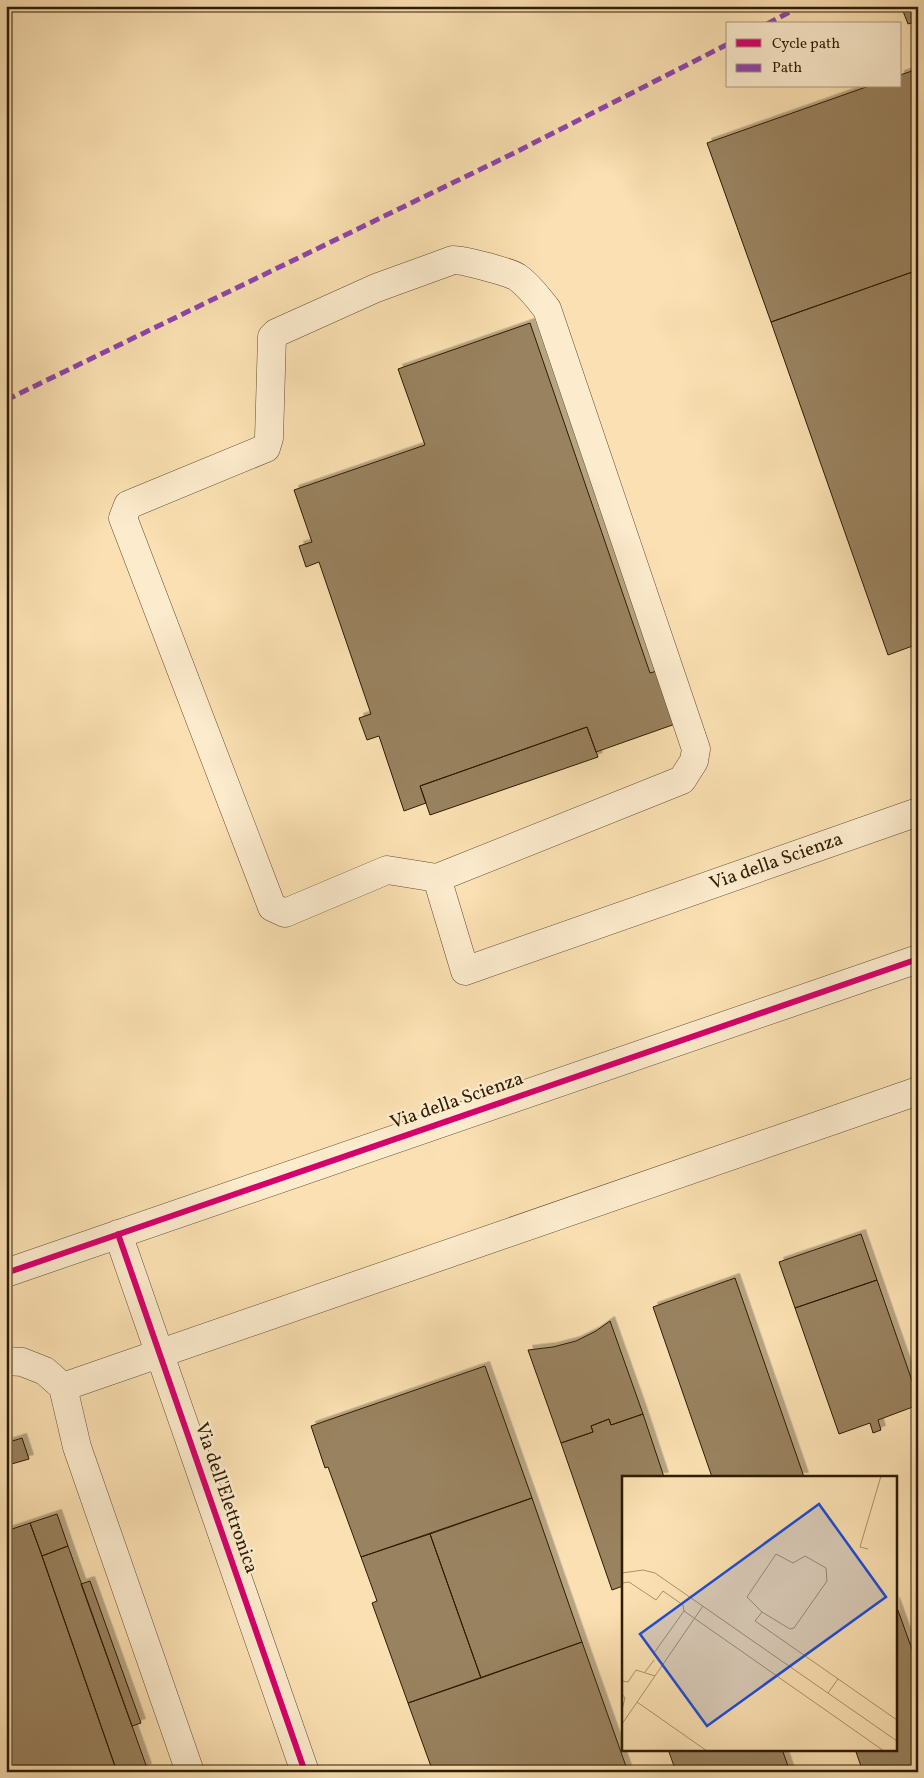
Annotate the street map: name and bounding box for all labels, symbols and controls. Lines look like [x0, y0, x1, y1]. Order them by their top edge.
legend [726, 22, 902, 88]
text: Cycle path [772, 34, 840, 55]
text: Path [772, 58, 802, 79]
street label: Via della Scienza [706, 826, 847, 897]
street label: Via della Scienza [387, 1066, 527, 1136]
street label: Via dell'Elettronica [188, 1419, 264, 1577]
inset map [622, 1476, 896, 1750]

